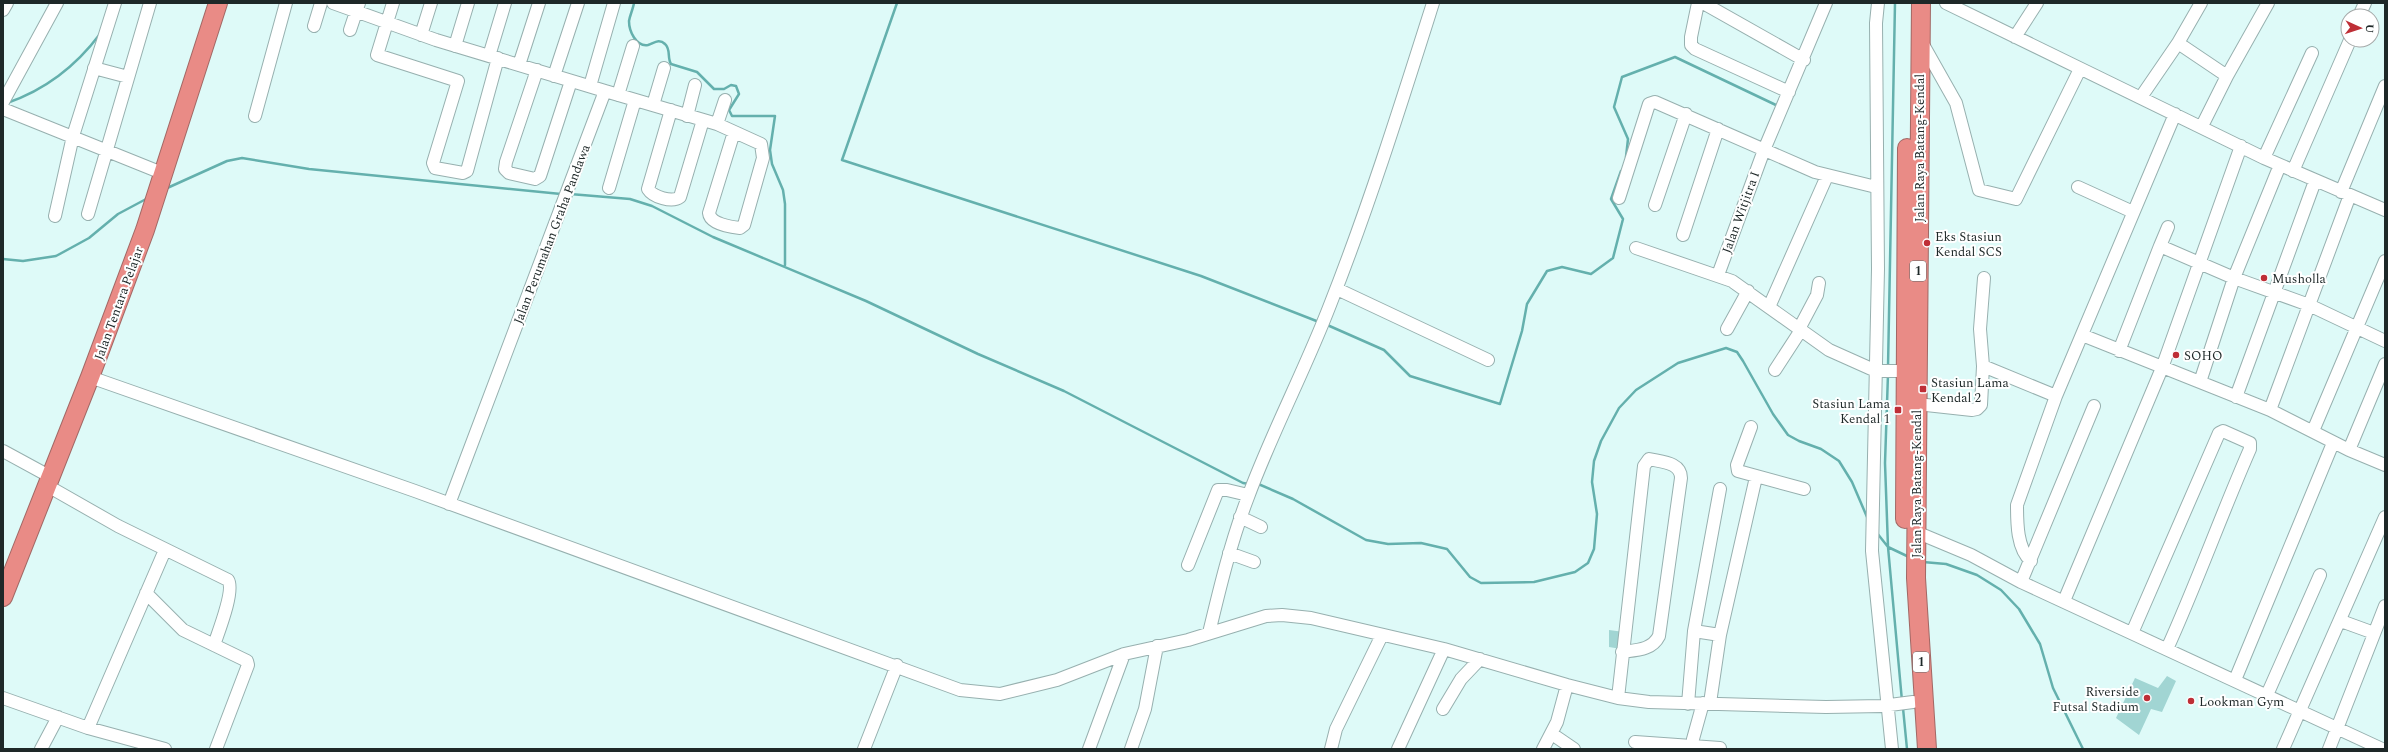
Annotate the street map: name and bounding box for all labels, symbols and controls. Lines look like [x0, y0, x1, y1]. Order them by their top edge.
north arrow [2340, 8, 2380, 48]
text: U [2361, 23, 2378, 34]
street label: Jalan Raya Batang-Kendal [1910, 74, 1930, 222]
street label: Jalan Perumahan Graha Pandawa [508, 141, 596, 327]
street label: Jalan Witjitra I [1717, 168, 1765, 256]
place label: Eks Stasiun Kendal SCS [1935, 227, 2002, 262]
marker: Eks Stasiun Kendal SCS [1922, 238, 1932, 248]
street label: Jalan Tentara Pelajar [89, 244, 149, 363]
road number: 1 [1910, 261, 1926, 281]
place label: Musholla [2272, 269, 2327, 289]
marker: Musholla [2259, 273, 2269, 283]
place label: SOHO [2184, 346, 2222, 366]
marker: SOHO [2171, 350, 2181, 360]
place label: Stasiun Lama Kendal 2 [1931, 373, 2009, 408]
marker: Stasiun Lama Kendal 2 [1918, 384, 1928, 394]
place label: Stasiun Lama Kendal 1 [1812, 394, 1891, 429]
marker: Stasiun Lama Kendal 1 [1893, 405, 1903, 415]
street label: Jalan Raya Batang-Kendal [1907, 410, 1927, 558]
road number: 1 [1913, 652, 1929, 672]
place label: Riverside Futsal Stadium [2052, 682, 2139, 717]
place label: Lookman Gym [2199, 692, 2284, 712]
marker: Riverside Futsal Stadium [2142, 693, 2152, 703]
marker: Lookman Gym [2186, 696, 2196, 706]

